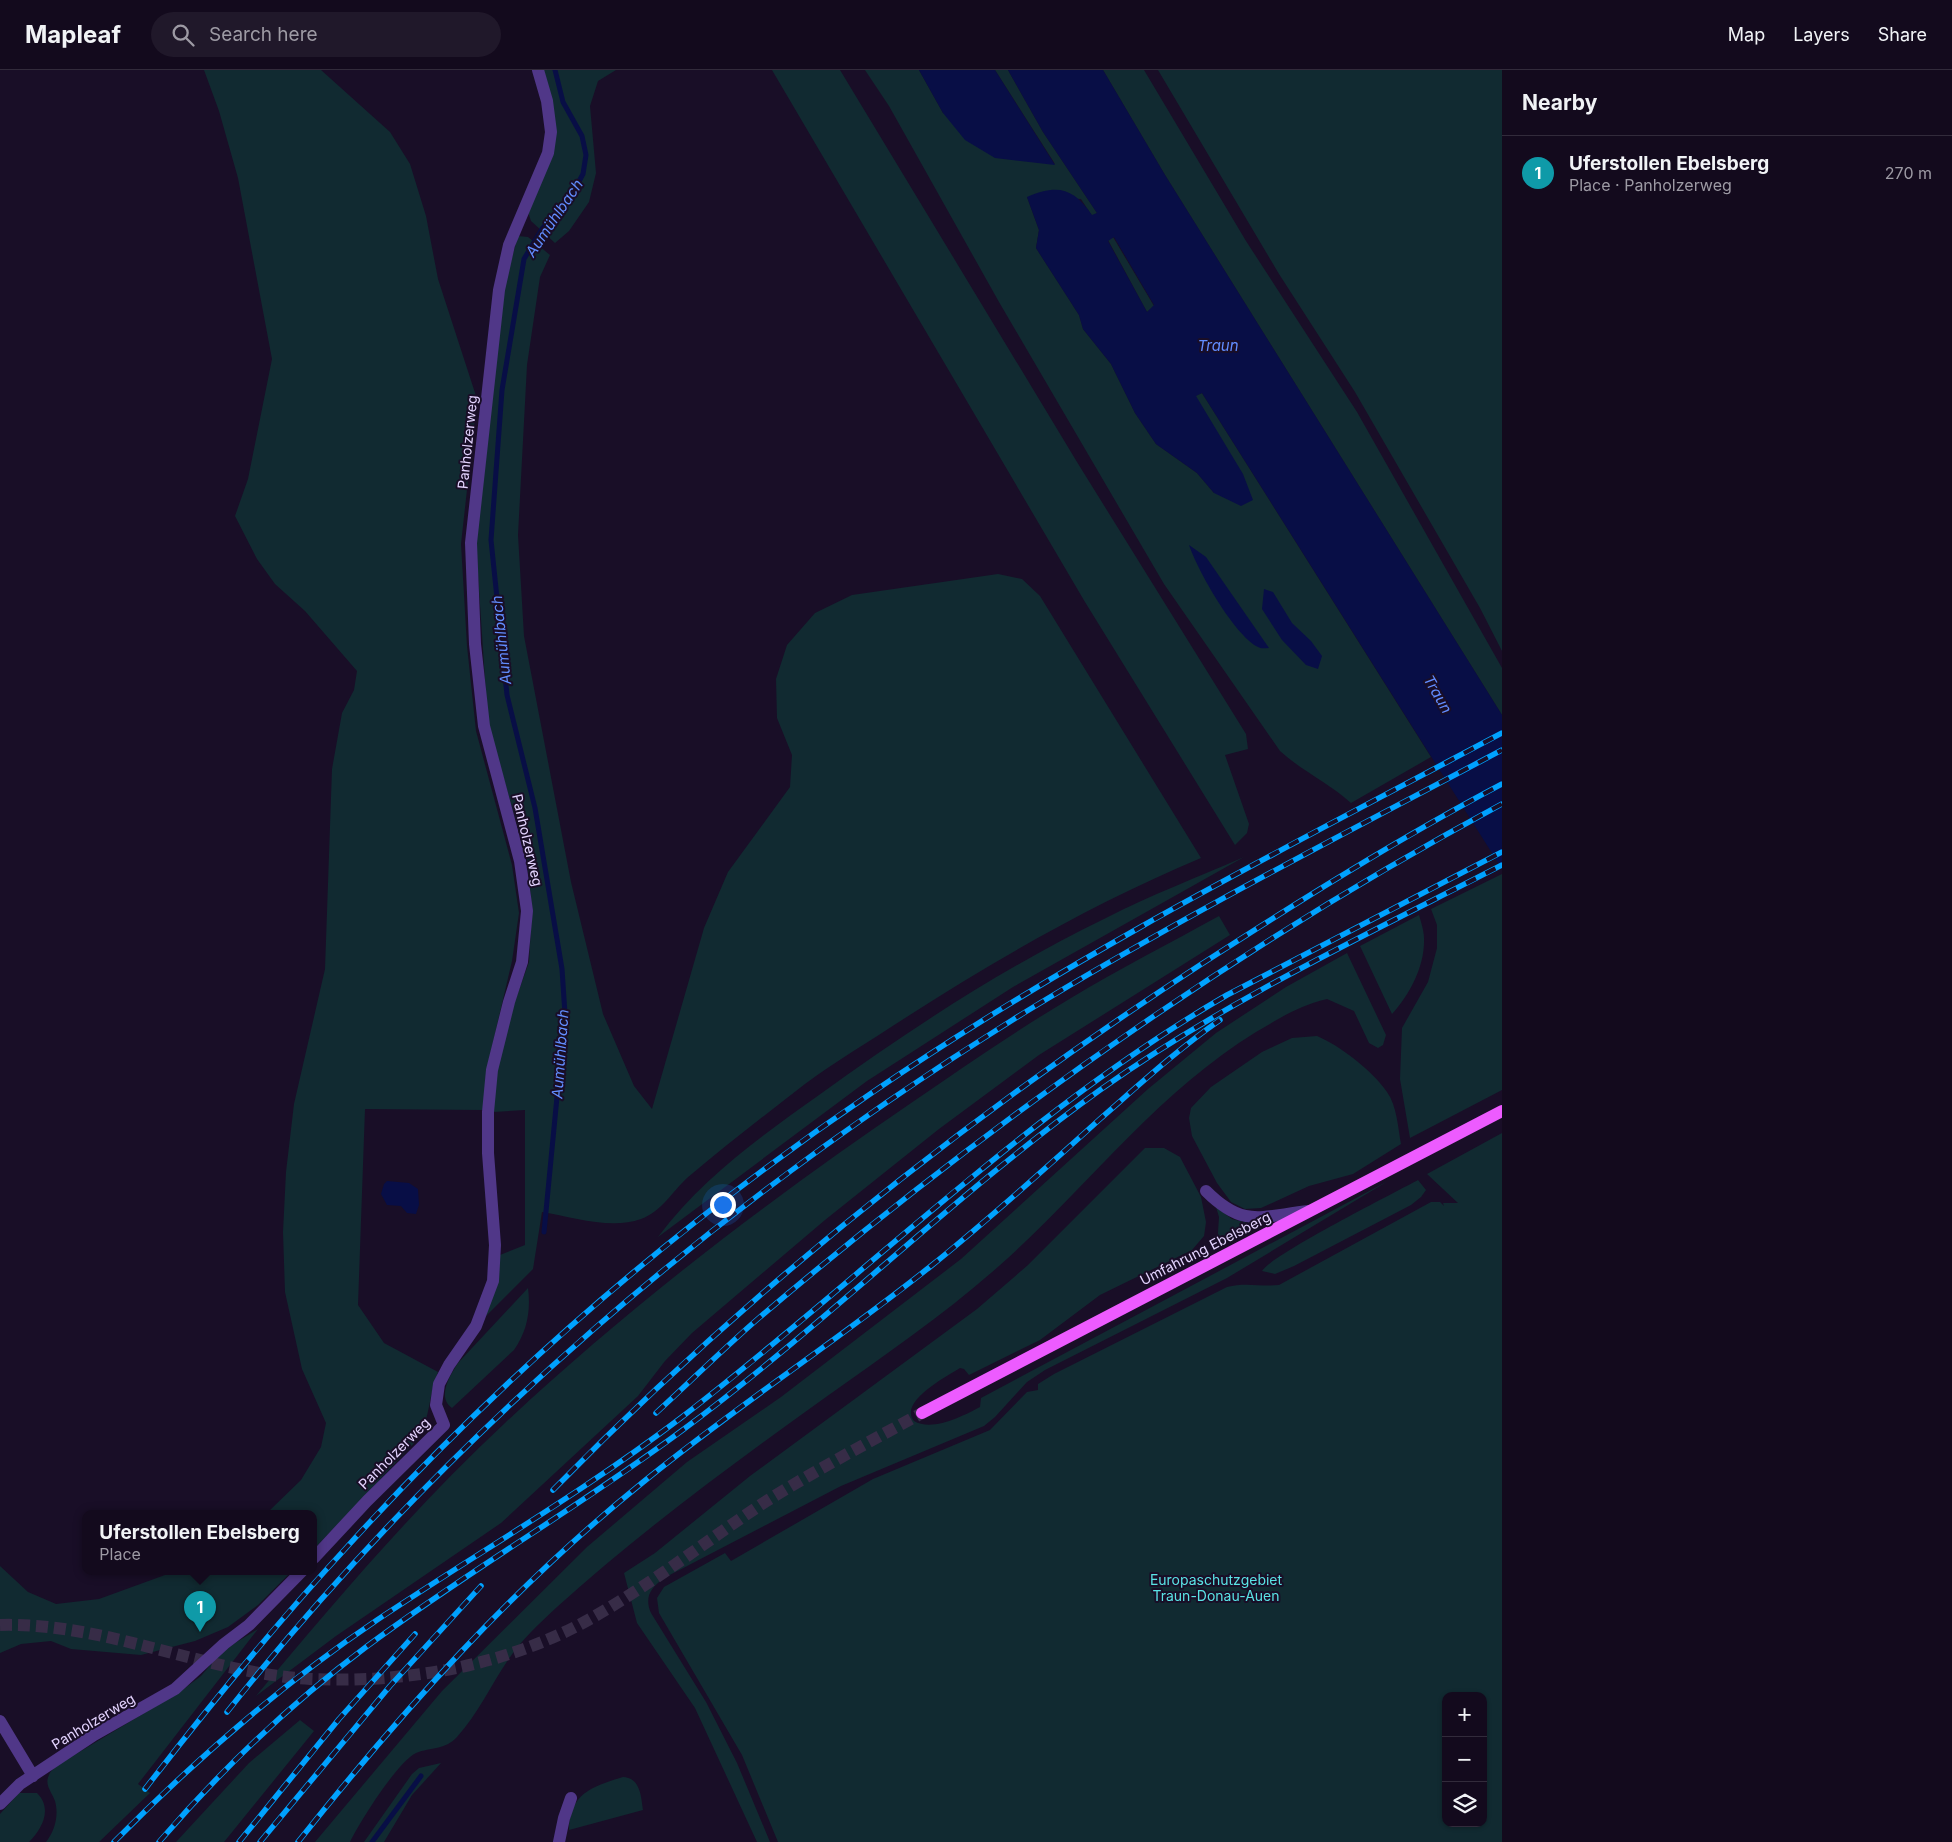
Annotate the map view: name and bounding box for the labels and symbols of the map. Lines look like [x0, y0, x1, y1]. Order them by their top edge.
water label: Aumühlbach [521, 175, 587, 261]
water label: Traun [1197, 336, 1239, 355]
street label: Panholzerweg [454, 394, 480, 490]
water label: Aumühlbach [487, 594, 515, 687]
water label: Traun [1419, 671, 1457, 717]
street label: Panholzerweg [509, 792, 547, 888]
water label: Aumühlbach [547, 1009, 573, 1100]
your location [710, 1192, 736, 1218]
street label: Umfahrung Ebelsberg [1137, 1208, 1273, 1288]
street label: Panholzerweg [355, 1414, 433, 1492]
park label: Europaschutzgebiet Traun-Donau-Auen [1150, 1571, 1283, 1604]
pin: 1 [184, 1591, 216, 1632]
street label: Panholzerweg [48, 1689, 138, 1753]

